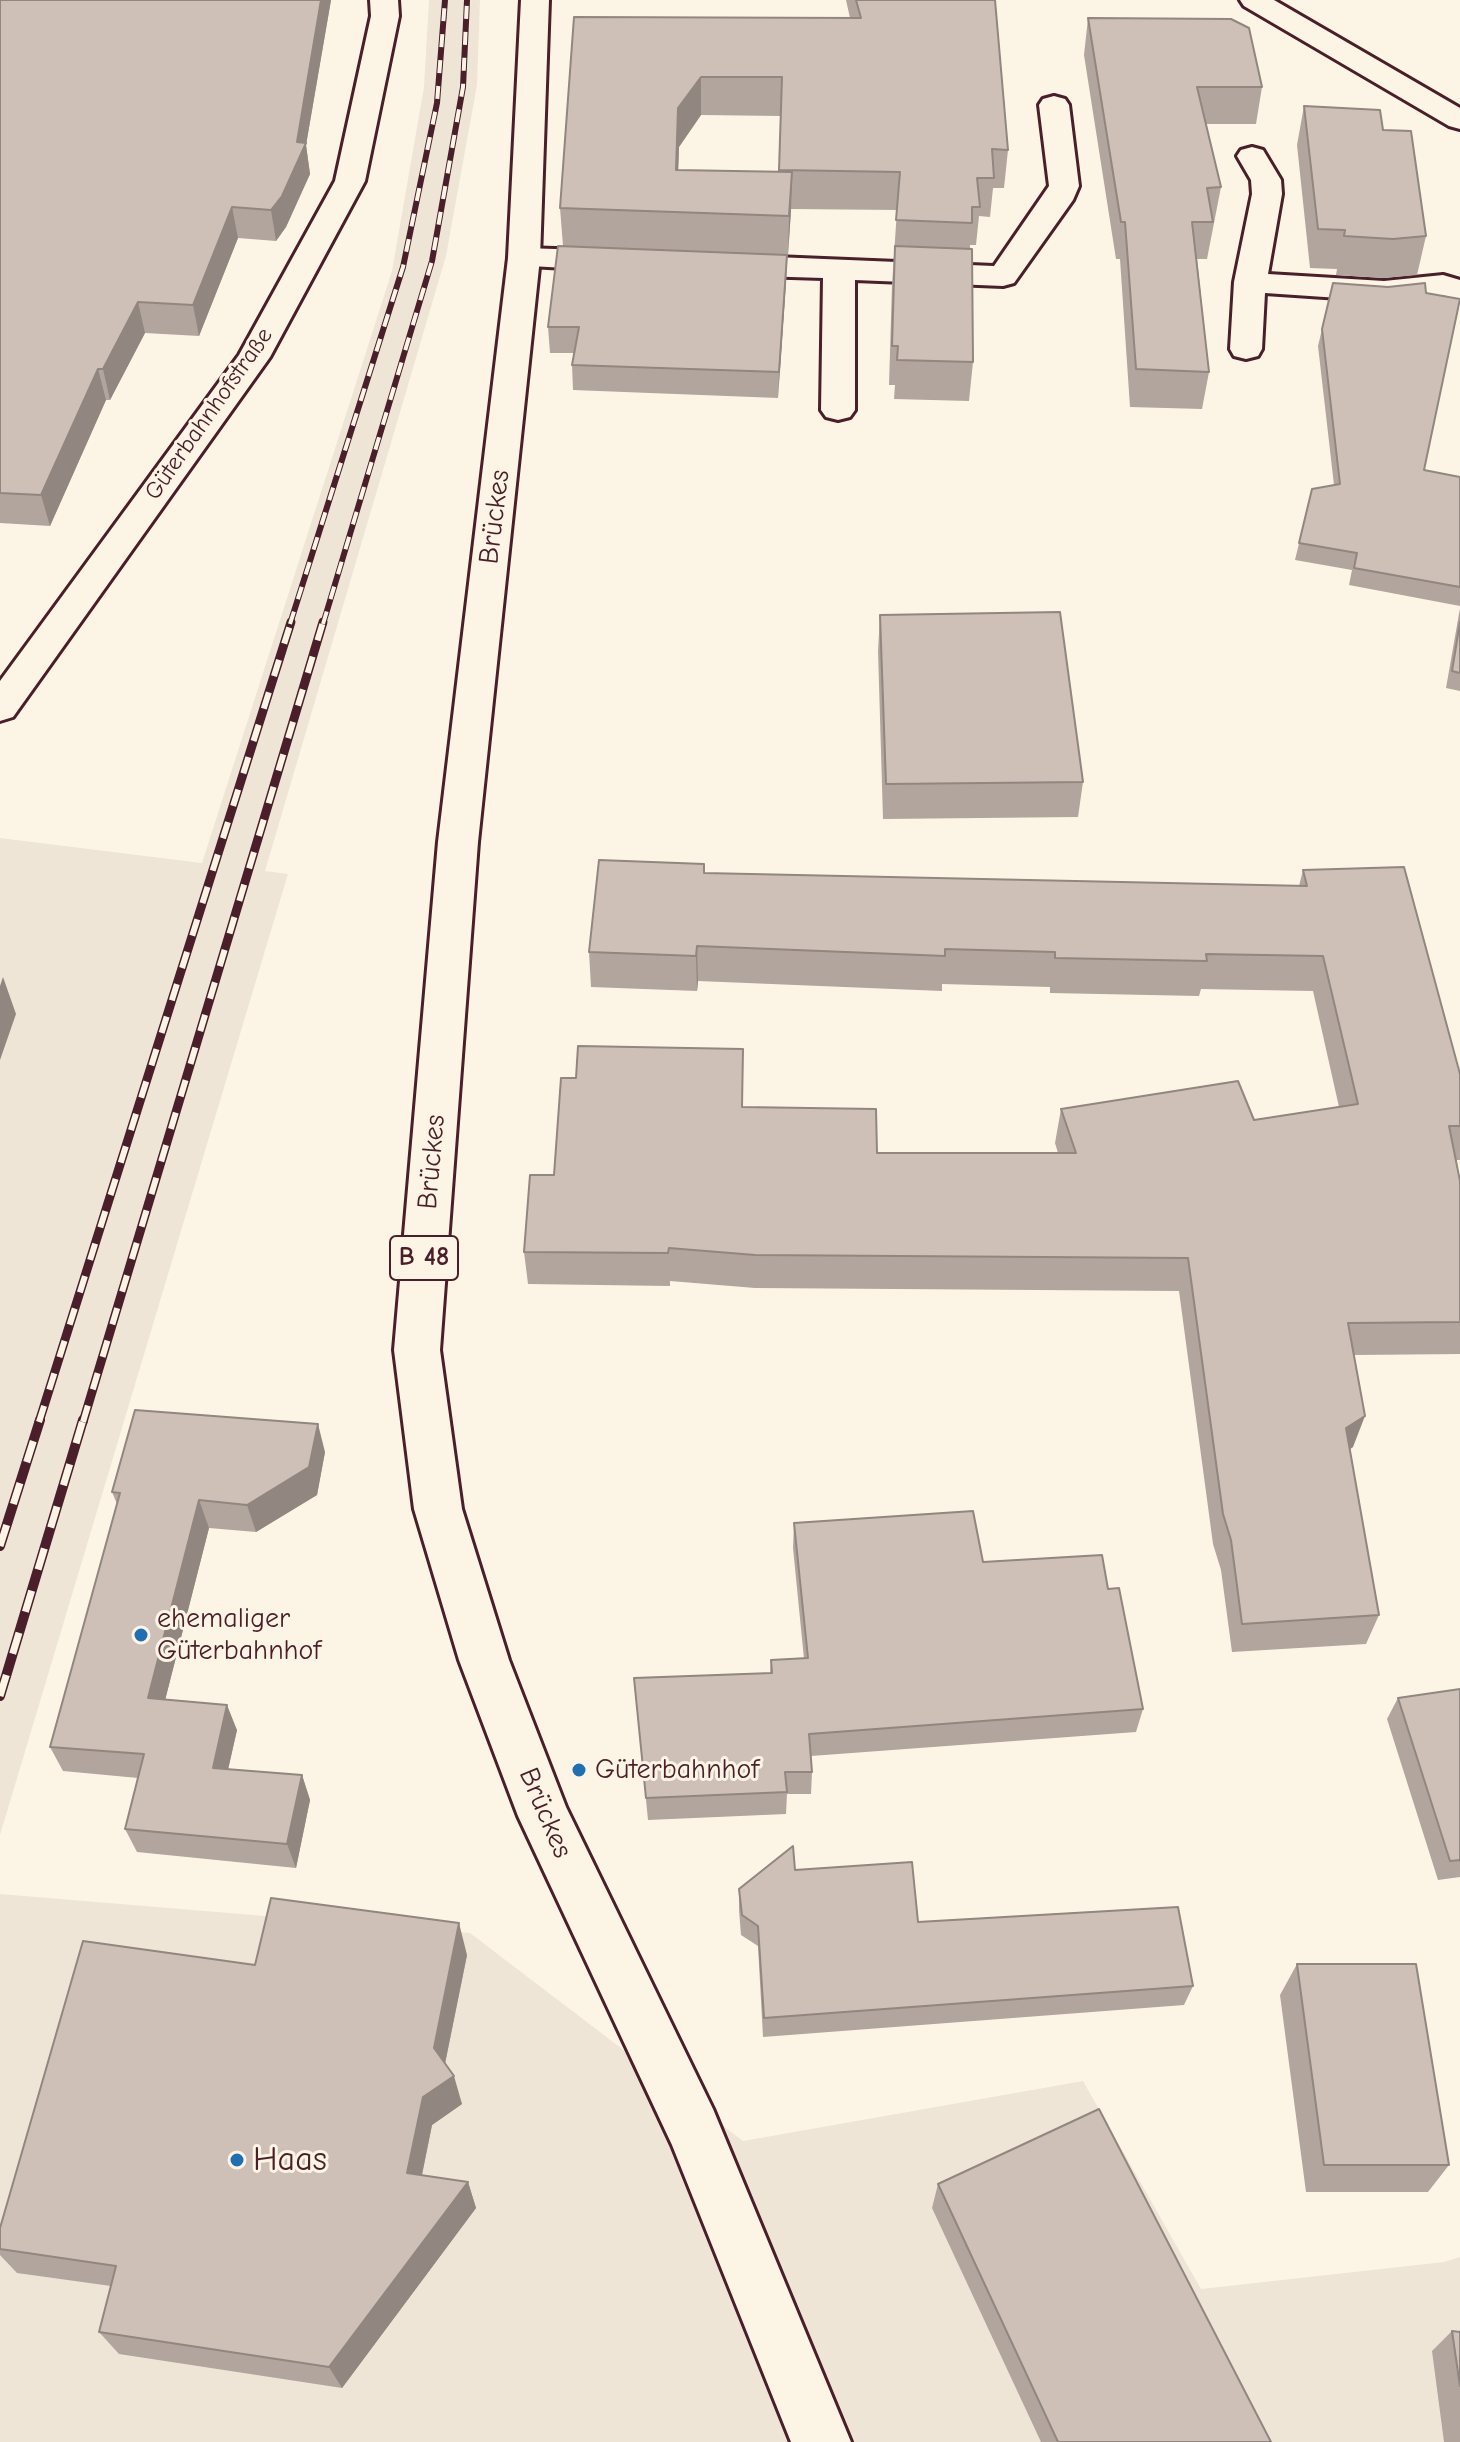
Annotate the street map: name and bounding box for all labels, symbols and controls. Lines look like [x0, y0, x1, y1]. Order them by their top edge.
street label: Güterbahnhofstraße [139, 322, 279, 506]
street label: Brückes [473, 468, 517, 566]
street label: Brückes [411, 1113, 453, 1211]
road number: B 48 [390, 1236, 458, 1280]
place label: ehemaliger Güterbahnhof [157, 1602, 321, 1668]
marker: ehemaliger Güterbahnhof [132, 1626, 150, 1644]
place label: Güterbahnhof [595, 1753, 759, 1787]
marker: Güterbahnhof [570, 1761, 588, 1779]
street label: Brückes [511, 1763, 579, 1863]
place label: Haas [253, 2140, 327, 2180]
marker: Haas [228, 2151, 246, 2169]

